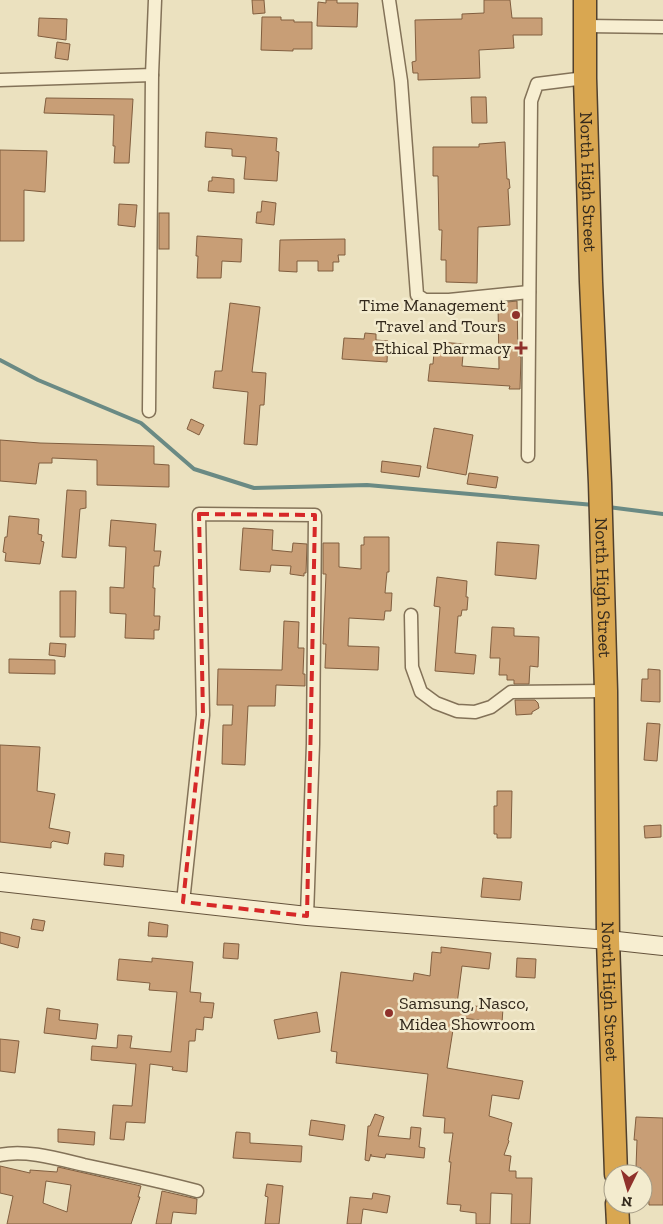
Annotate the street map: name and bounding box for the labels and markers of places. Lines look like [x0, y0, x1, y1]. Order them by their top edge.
place label: Time Management Travel and Tours [359, 294, 506, 337]
marker: Time Management Travel and Tours [510, 309, 522, 321]
place label: Ethical Pharmacy [374, 337, 512, 359]
marker: Ethical Pharmacy [515, 342, 527, 354]
place label: Samsung, Nasco, Midea Showroom [399, 992, 536, 1035]
marker: Samsung, Nasco, Midea Showroom [383, 1007, 395, 1019]

